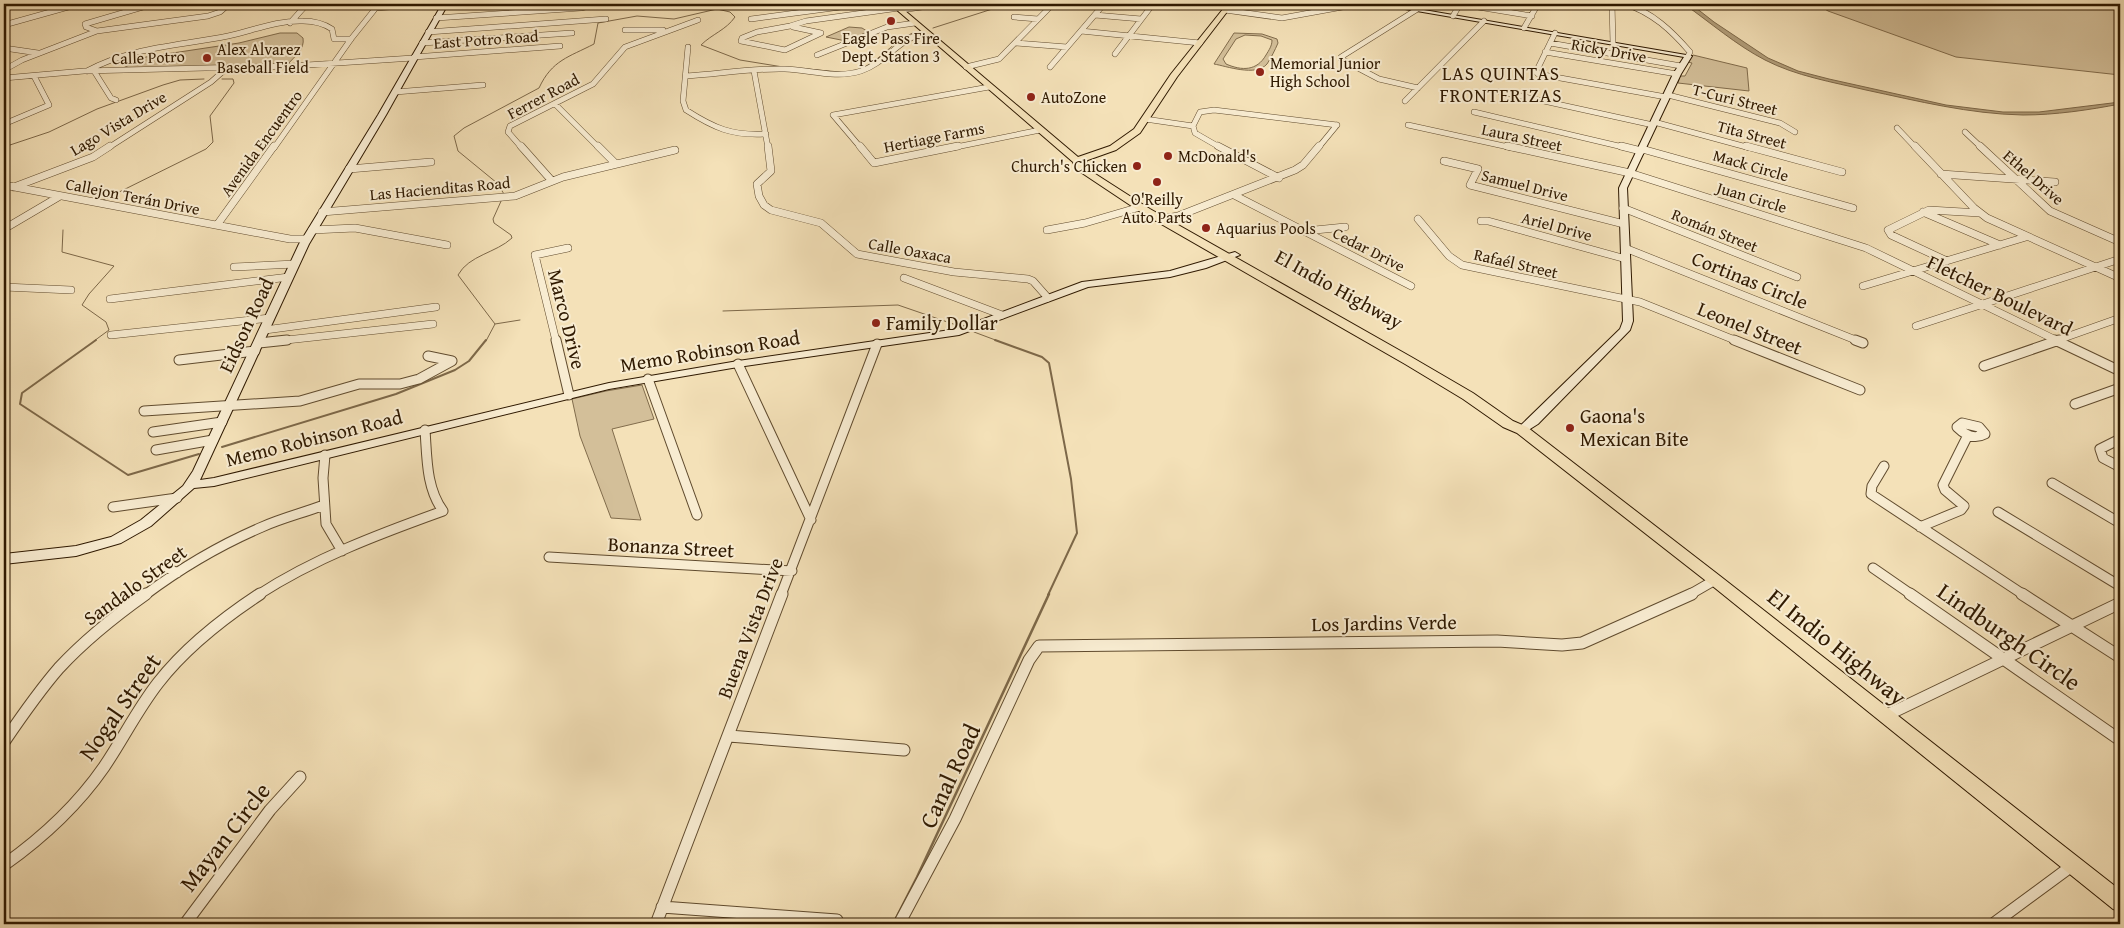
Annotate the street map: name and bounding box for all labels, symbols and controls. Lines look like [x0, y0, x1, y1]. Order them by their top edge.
marker: Eagle Pass Fire Dept. Station 3 [885, 15, 897, 27]
street label: East Potro Road [433, 23, 540, 55]
place label: Eagle Pass Fire Dept. Station 3 [842, 26, 940, 68]
street label: Ricky Drive [1569, 32, 1649, 68]
place label: Alex Alvarez Baseball Field [217, 37, 309, 79]
street label: Calle Potro [111, 44, 185, 70]
place label: Memorial Junior High School [1270, 51, 1381, 93]
marker: Alex Alvarez Baseball Field [201, 52, 213, 64]
district label: LAS QUINTAS FRONTERIZAS [1439, 59, 1563, 109]
marker: Memorial Junior High School [1254, 66, 1266, 78]
street label: Ferrer Road [503, 67, 584, 125]
street label: T-Curi Street [1690, 77, 1780, 121]
street label: Lago Vista Drive [65, 85, 171, 161]
street label: Avenida Encuentro [214, 85, 308, 201]
place label: AutoZone [1041, 85, 1106, 109]
marker: AutoZone [1025, 91, 1037, 103]
street label: Tita Street [1715, 113, 1790, 155]
street label: Hertiage Farms [882, 115, 986, 159]
street label: Laura Street [1479, 117, 1565, 157]
street label: Mack Circle [1710, 143, 1792, 187]
place label: McDonald's [1178, 144, 1256, 168]
street label: Ethel Drive [1998, 144, 2070, 210]
marker: McDonald's [1162, 150, 1174, 162]
place label: Church's Chicken [1011, 154, 1127, 178]
marker: Church's Chicken [1131, 160, 1143, 172]
street label: Samuel Drive [1479, 163, 1571, 207]
street label: Las Hacienditas Road [369, 170, 512, 206]
street label: Callejon Terán Drive [64, 171, 202, 221]
street label: Juan Circle [1712, 174, 1790, 219]
marker: O'Reilly Auto Parts [1151, 176, 1163, 188]
place label: O'Reilly Auto Parts [1122, 187, 1192, 229]
street label: Román Street [1668, 202, 1762, 258]
street label: Ariel Drive [1519, 205, 1595, 247]
place label: Aquarius Pools [1216, 216, 1316, 240]
street label: Cedar Drive [1329, 221, 1409, 277]
marker: Aquarius Pools [1200, 222, 1212, 234]
street label: Calle Oaxaca [867, 231, 954, 269]
street label: El Indio Highway [1270, 242, 1408, 336]
street label: Rafaél Street [1472, 242, 1561, 284]
street label: Cortinas Circle [1688, 243, 1813, 316]
street label: Fletcher Boulevard [1923, 247, 2078, 343]
street label: Marco Drive [541, 266, 594, 372]
street label: Eidson Road [211, 272, 280, 377]
street label: Leonel Street [1693, 293, 1807, 362]
place label: Family Dollar [886, 308, 998, 337]
marker: Family Dollar [870, 317, 882, 329]
street label: Memo Robinson Road [618, 322, 802, 379]
street label: Memo Robinson Road [222, 401, 406, 474]
place label: Gaona's Mexican Bite [1580, 401, 1689, 453]
marker: Gaona's Mexican Bite [1564, 422, 1576, 434]
street label: Bonanza Street [607, 529, 735, 564]
street label: Sandalo Street [77, 537, 192, 632]
street label: Buena Vista Drive [709, 553, 790, 703]
street label: Lindburgh Circle [1930, 574, 2088, 699]
street label: El Indio Highway [1760, 579, 1914, 714]
street label: Los Jardins Verde [1311, 607, 1457, 638]
street label: Nogal Street [70, 645, 170, 768]
street label: Canal Road [910, 718, 989, 834]
street label: Mayan Circle [171, 775, 279, 899]

